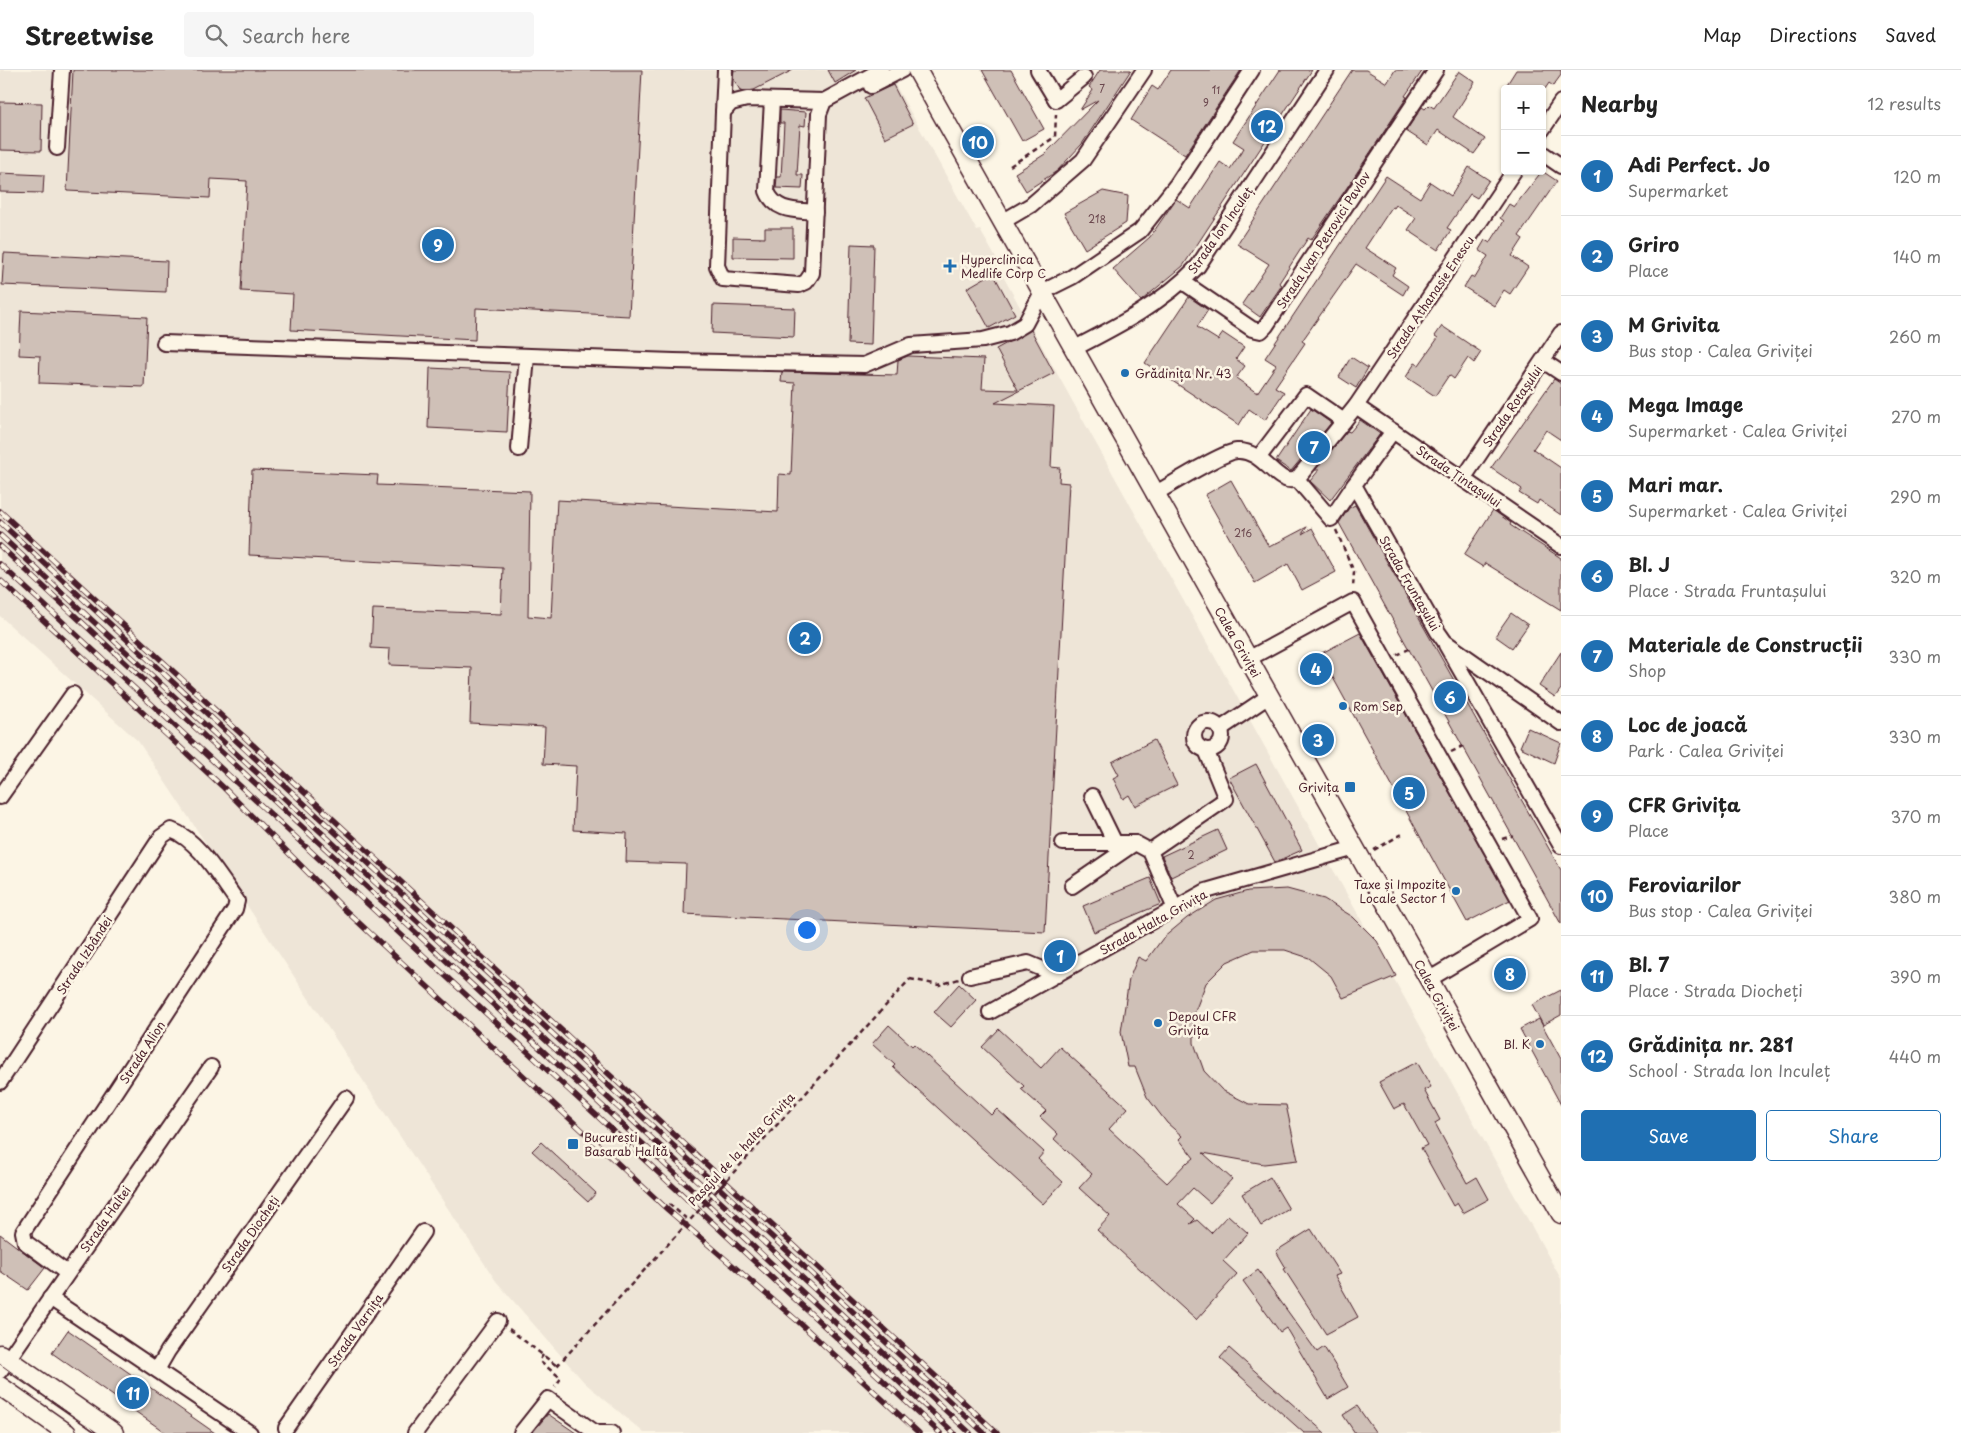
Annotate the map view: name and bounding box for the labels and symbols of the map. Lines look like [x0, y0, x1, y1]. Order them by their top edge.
house number: 7 [1099, 81, 1105, 96]
house number: 11 [1212, 82, 1220, 97]
house number: 9 [1203, 95, 1209, 110]
pin: 12 [1251, 107, 1283, 145]
pin: 10 [962, 123, 994, 161]
street label: Strada Ivan Petrovici Pavlov [1272, 168, 1374, 312]
street label: Strada Ion Inculeț [1183, 183, 1257, 277]
house number: 218 [1088, 211, 1106, 226]
pin: 9 [422, 226, 454, 264]
street label: Strada Athanasie Enescu [1382, 232, 1478, 362]
place label: Hyperclinica Medlife Corp C [961, 250, 1046, 282]
marker: Hyperclinica Medlife Corp C [943, 259, 957, 273]
street label: Strada Rotașului [1478, 361, 1546, 451]
place label: Grădinița Nr. 43 [1135, 364, 1232, 382]
marker: Grădinița Nr. 43 [1119, 367, 1131, 379]
pin: 7 [1298, 428, 1330, 466]
street label: Strada Țintașului [1413, 441, 1505, 511]
house number: 216 [1234, 525, 1252, 540]
street label: Strada Fruntașului [1375, 532, 1445, 634]
street label: Calea Griviței [1210, 603, 1266, 681]
pin: 2 [789, 619, 821, 657]
pin: 4 [1300, 650, 1332, 688]
pin: 6 [1434, 678, 1466, 716]
place label: Rom Sep [1353, 697, 1403, 715]
marker: Rom Sep [1337, 700, 1349, 712]
pin: 3 [1302, 721, 1334, 759]
pin: 5 [1393, 774, 1425, 812]
place label: Grivița [1298, 778, 1339, 796]
marker: Grivița [1343, 780, 1357, 794]
house number: 2 [1187, 847, 1195, 862]
place label: Taxe și Impozite Locale Sector 1 [1354, 875, 1446, 907]
street label: Strada Halta Grivița [1096, 885, 1210, 959]
marker: Taxe și Impozite Locale Sector 1 [1450, 885, 1462, 897]
street label: Strada Izbândei [52, 912, 116, 998]
your location [794, 917, 820, 943]
pin: 1 [1044, 937, 1076, 975]
pin: 8 [1494, 955, 1526, 993]
street label: Calea Griviței [1410, 956, 1464, 1034]
place label: Depoul CFR Grivița [1168, 1007, 1237, 1039]
street label: Strada Alion [115, 1017, 169, 1087]
marker: Depoul CFR Grivița [1152, 1017, 1164, 1029]
place label: Bl. K [1503, 1035, 1530, 1053]
marker: Bl. K [1534, 1038, 1546, 1050]
street label: Pasajul de la halta Grivița [683, 1088, 799, 1210]
place label: București Basarab Haltă [584, 1128, 668, 1160]
marker: București Basarab Haltă [566, 1137, 580, 1151]
street label: Strada Haltei [75, 1182, 135, 1256]
street label: Strada Diocheți [217, 1192, 283, 1276]
street label: Strada Varnița [323, 1289, 387, 1371]
pin: 11 [117, 1374, 149, 1412]

